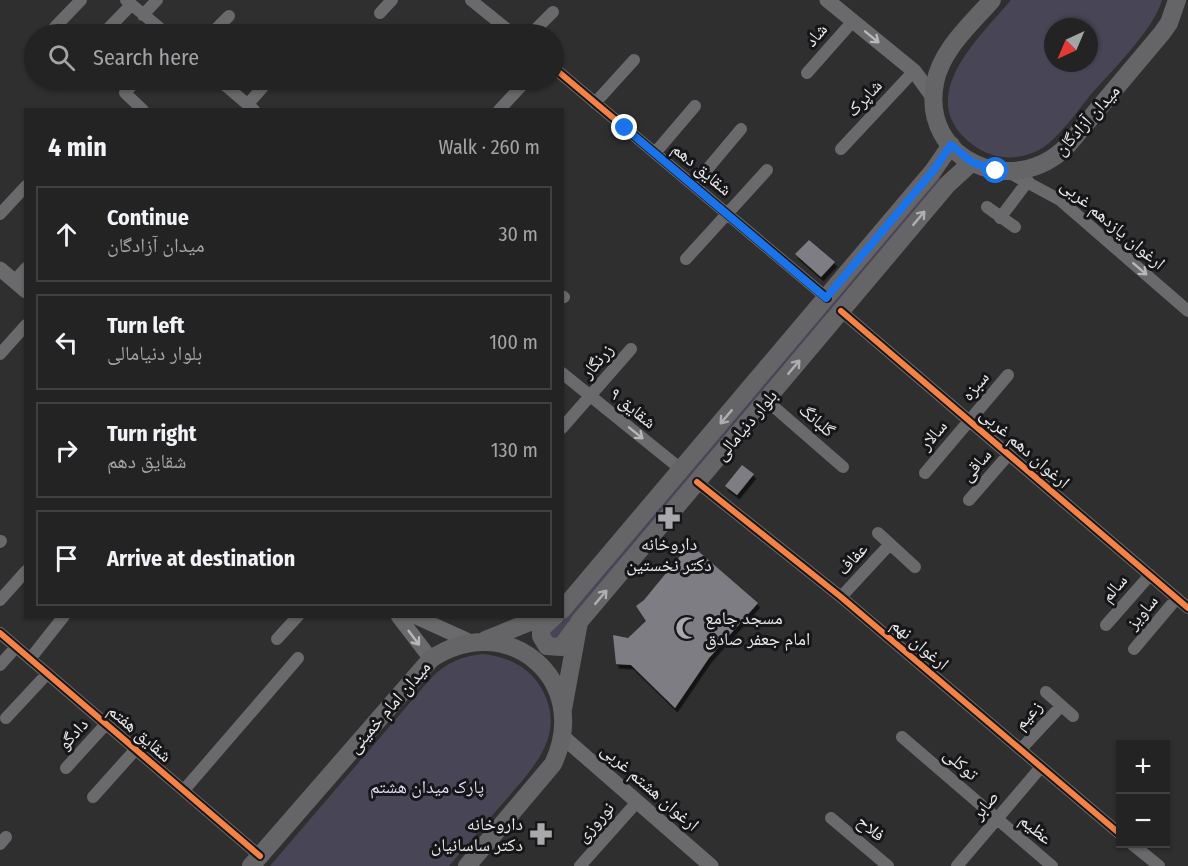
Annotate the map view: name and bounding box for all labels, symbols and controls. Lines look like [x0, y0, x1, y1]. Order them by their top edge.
north arrow [1044, 18, 1098, 72]
street label: شاد [800, 19, 832, 51]
search box [24, 24, 564, 90]
one-way arrow [864, 30, 879, 44]
icon: search [45, 41, 78, 74]
text: Search here [93, 44, 199, 71]
street label: شاپرک [841, 75, 887, 121]
street label: میدان آزادگان [1049, 80, 1125, 160]
route end [611, 114, 637, 140]
text: 4 min [48, 132, 107, 163]
text: Walk · 260 m [439, 135, 540, 159]
street label: شقایق دهم [667, 138, 736, 201]
route start [982, 157, 1008, 183]
street label: ارغوان یازدهم غربی [1056, 174, 1170, 275]
text: Continue [107, 204, 189, 231]
one-way arrow [913, 210, 926, 226]
icon: ahead [50, 218, 83, 251]
text: 30 m [498, 222, 538, 246]
text: میدان آزادگان [107, 233, 205, 257]
one-way arrow [1132, 263, 1148, 276]
text: Turn left [107, 312, 185, 339]
icon: left [50, 326, 83, 359]
text: 100 m [489, 330, 538, 354]
street label: زرنگار [575, 339, 618, 384]
text: بلوار دنیامالی [107, 341, 202, 365]
one-way arrow [787, 360, 801, 375]
street label: سبزه [956, 367, 994, 405]
street label: شقایق ۹ [605, 383, 661, 433]
street label: بلوار دنیامالی [710, 385, 782, 465]
street label: گلبانگ [794, 398, 840, 442]
street label: ارغوان دهم غربی [975, 403, 1074, 494]
one-way arrow [720, 409, 733, 425]
street label: سالار [913, 415, 952, 455]
text: Turn right [107, 420, 196, 447]
one-way arrow [628, 427, 644, 440]
icon: right [50, 434, 83, 467]
text: 130 m [491, 438, 538, 462]
street label: ساقی [956, 444, 996, 486]
text: شقایق دهم [107, 449, 186, 473]
pharmacy icon: داروخانه دکتر نخستین [656, 505, 682, 531]
place label: داروخانه دکتر نخستین [626, 533, 712, 576]
street label: عفاف [832, 538, 872, 580]
icon: arrive [50, 542, 83, 575]
text: Arrive at destination [107, 545, 295, 572]
street label: سالم [1096, 570, 1133, 607]
one-way arrow [594, 589, 607, 605]
street label: ساویز [1121, 590, 1163, 634]
place label: مسجد جامع امام جعفر صادق [705, 607, 810, 651]
street label: ارغوان نهم [886, 613, 954, 675]
mosque icon: مسجد جامع امام جعفر صادق [674, 615, 700, 641]
one-way arrow [408, 629, 421, 645]
street label: میدان امام خمینی [343, 656, 436, 758]
street label: زعیم [1009, 696, 1048, 735]
street label: شقایق هفتم [103, 699, 176, 767]
street label: دادگو [53, 714, 93, 754]
street label: ارغوان هشتم غربی [596, 738, 704, 836]
map controls [1116, 740, 1170, 848]
button: + [1116, 740, 1170, 794]
street label: توکلی [939, 743, 983, 785]
park label: پارک میدان هشتم [370, 776, 484, 799]
street label: صابر [966, 786, 1003, 825]
button: − [1116, 794, 1170, 848]
street label: نوروزی [571, 797, 619, 847]
street label: عظیم [1014, 809, 1057, 850]
street label: فلاح [852, 810, 890, 847]
place label: داروخانه دکتر ساسانیان [431, 813, 523, 856]
pharmacy icon: داروخانه دکتر ساسانیان [528, 821, 554, 847]

